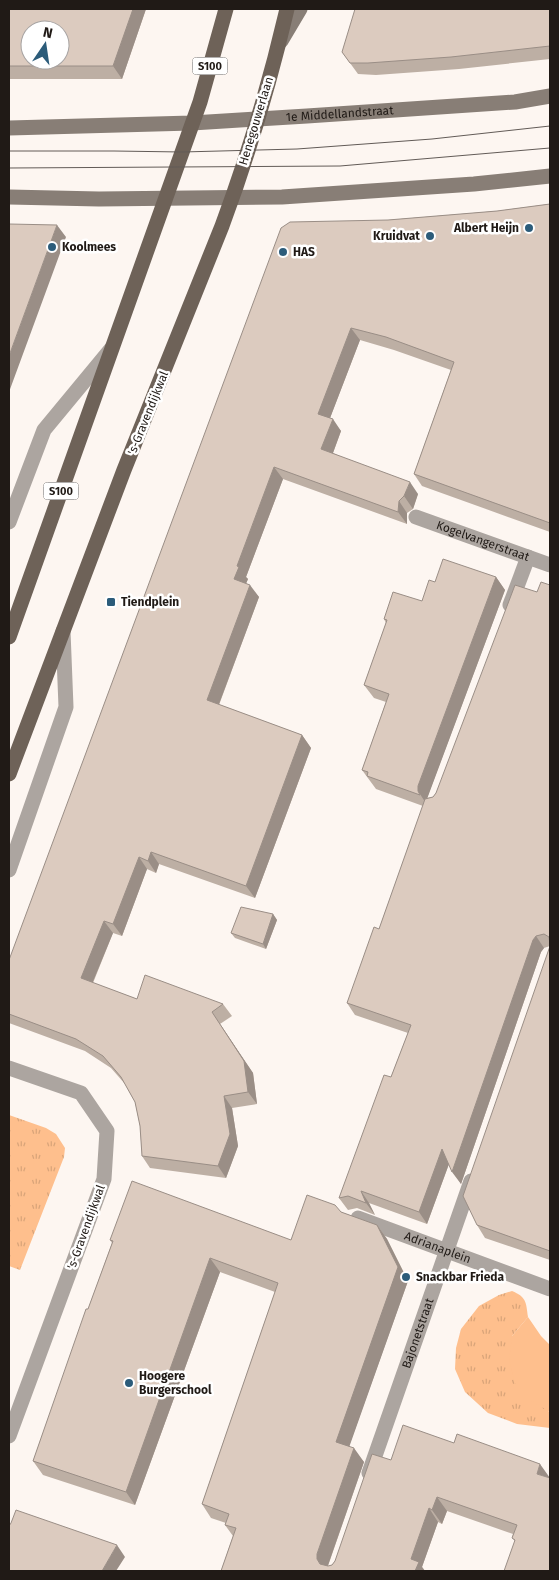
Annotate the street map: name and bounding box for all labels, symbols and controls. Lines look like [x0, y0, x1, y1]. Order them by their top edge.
north arrow [20, 20, 70, 70]
text: N [41, 23, 54, 42]
road number: S100 [192, 58, 228, 74]
street label: Henegouwerlaan [236, 75, 276, 167]
street label: 1e Middellandstraat [285, 103, 395, 124]
place label: Albert Heijn [453, 221, 519, 235]
marker: Albert Heijn [523, 222, 535, 234]
place label: Kruidvat [373, 229, 420, 243]
marker: Kruidvat [424, 230, 436, 242]
place label: Koolmees [62, 240, 116, 254]
marker: Koolmees [46, 241, 58, 253]
place label: HAS [293, 245, 315, 259]
marker: HAS [277, 246, 289, 258]
street label: 's-Gravendijkwal [125, 369, 171, 457]
road number: S100 [44, 482, 78, 500]
street label: Kogelvangerstraat [434, 518, 532, 564]
place label: Tiendplein [121, 595, 179, 609]
marker: Tiendplein [105, 596, 117, 608]
street label: 's-Gravendijkwal [64, 1182, 108, 1271]
street label: Adrianaplein [403, 1229, 473, 1266]
place label: Snackbar Frieda [416, 1270, 504, 1284]
marker: Snackbar Frieda [400, 1271, 412, 1283]
street label: Bajonetstraat [399, 1296, 437, 1370]
place label: Hoogere Burgerschool [139, 1369, 212, 1397]
marker: Hoogere Burgerschool [123, 1377, 135, 1389]

